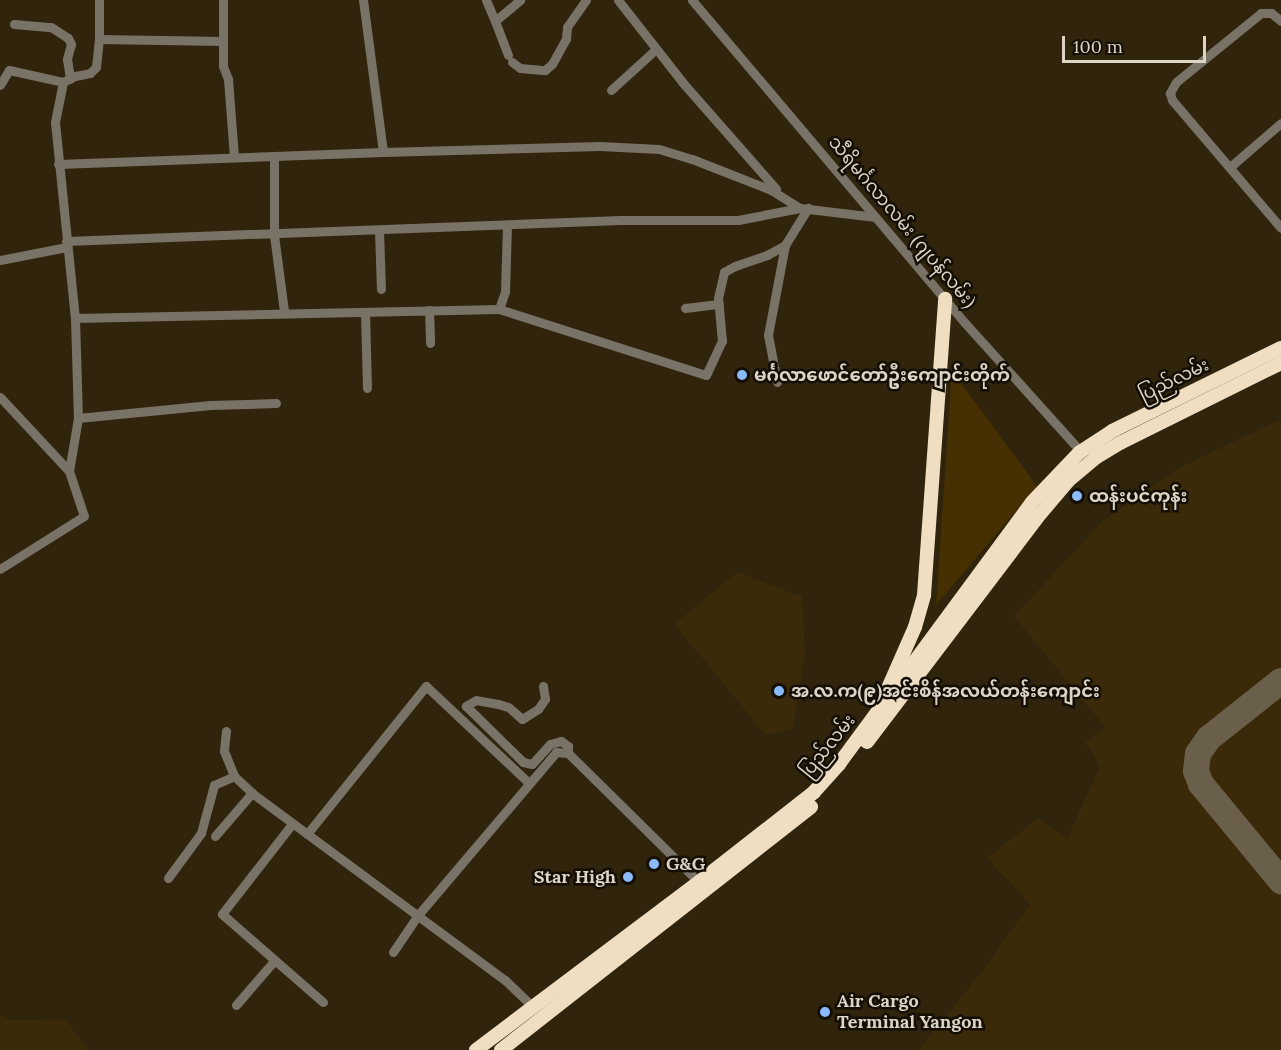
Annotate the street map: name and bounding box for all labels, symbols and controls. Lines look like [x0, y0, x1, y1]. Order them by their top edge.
scale bar [1065, 24, 1209, 62]
text: 100 m [1073, 35, 1123, 58]
street label: သီရိမင်္ဂလာလမ်း (ဂျပန်လမ်း) [824, 132, 980, 312]
street label: ပြည်လမ်း [1136, 354, 1212, 406]
place label: မင်္ဂလာဖောင်တော်ဦးကျောင်းတိုက် [754, 364, 1010, 386]
marker: မင်္ဂလာဖောင်တော်ဦးကျောင်းတိုက် [735, 368, 749, 382]
place label: ထန်းပင်ကုန်း [1089, 485, 1187, 507]
marker: ထန်းပင်ကုန်း [1070, 489, 1084, 503]
place label: အ.လ.က(၉)အင်းစိန်အလယ်တန်းကျောင်း [791, 680, 1100, 702]
marker: အ.လ.က(၉)အင်းစိန်အလယ်တန်းကျောင်း [772, 684, 786, 698]
street label: ပြည်လမ်း [796, 710, 860, 782]
place label: G&G [666, 853, 705, 875]
marker: G&G [647, 857, 661, 871]
place label: Star High [534, 866, 616, 888]
marker: Star High [621, 870, 635, 884]
place label: Air Cargo Terminal Yangon [837, 991, 983, 1034]
marker: Air Cargo Terminal Yangon [818, 1005, 832, 1019]

